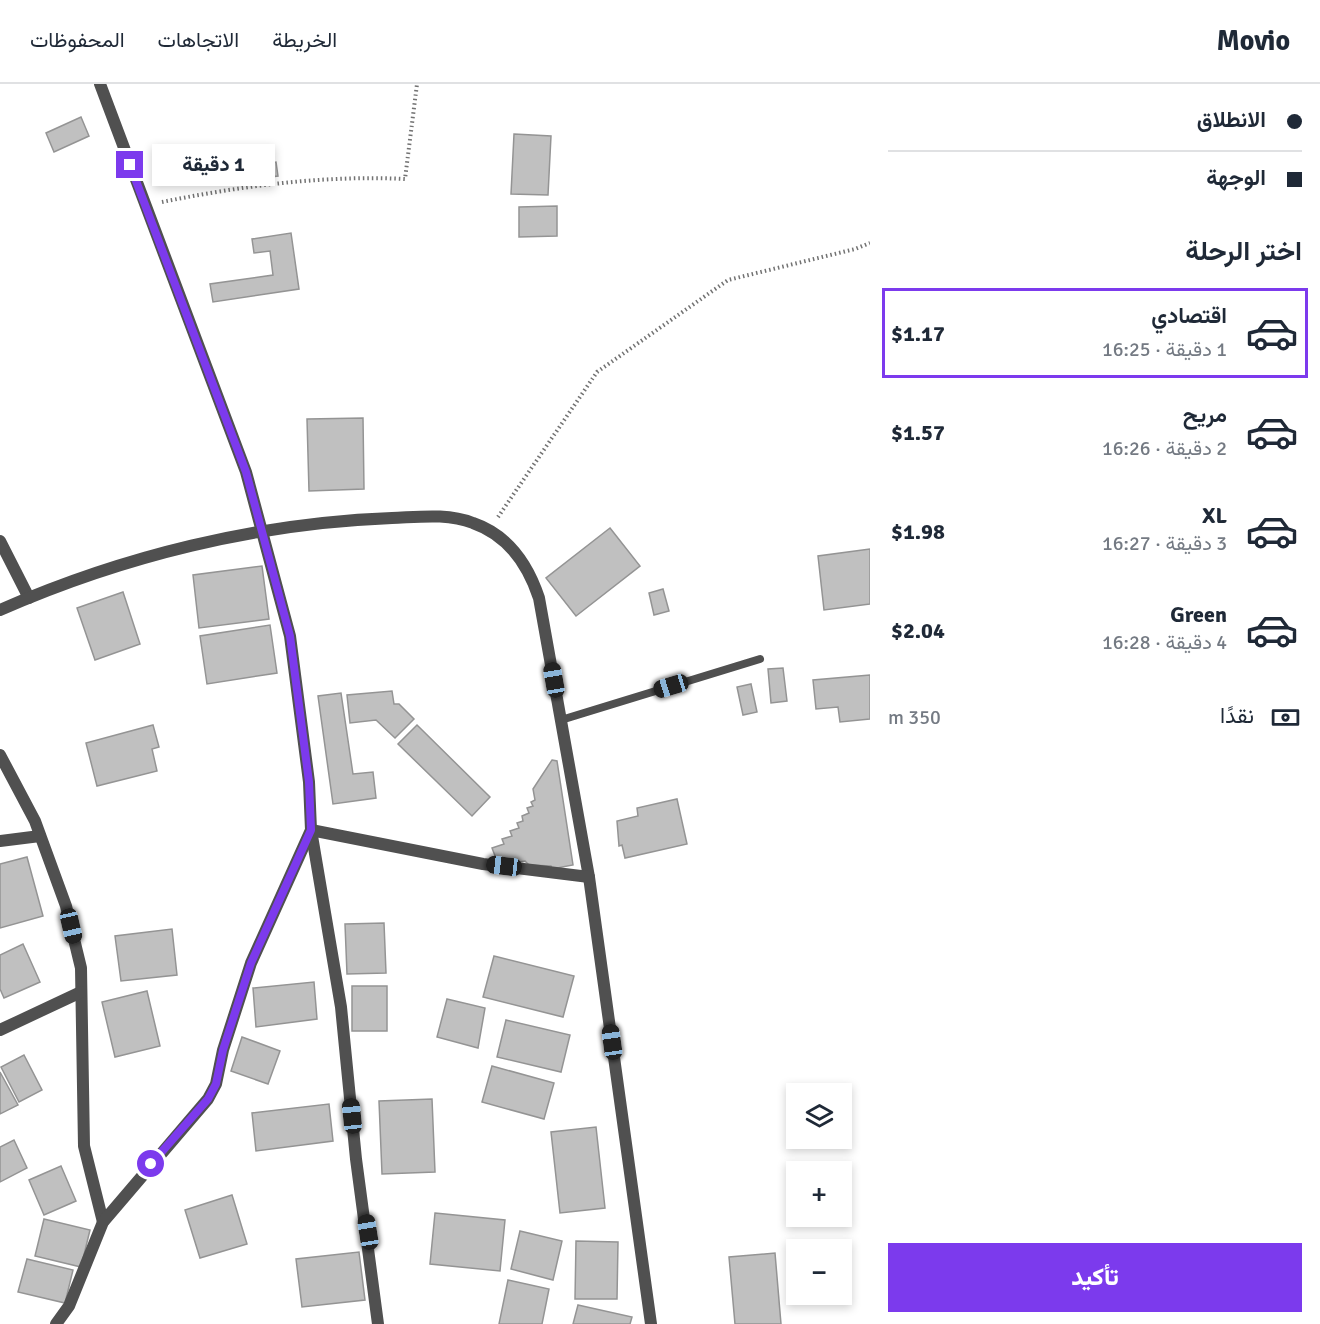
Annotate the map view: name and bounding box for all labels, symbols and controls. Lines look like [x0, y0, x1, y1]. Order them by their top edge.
text: Movio [1216, 24, 1290, 58]
text: المحفوظات [30, 27, 125, 53]
text: الاتجاهات [158, 27, 239, 53]
text: الخريطة [272, 27, 337, 53]
text: الانطلاق [1197, 106, 1266, 133]
callout: 1 دقيقة [151, 144, 274, 186]
route end [116, 151, 143, 178]
text: 1 دقيقة [182, 152, 245, 177]
text: الوجهة [1206, 164, 1266, 191]
text: اختر الرحلة [1185, 235, 1302, 268]
text: اقتصادي [1151, 302, 1227, 329]
icon: car [1245, 306, 1299, 360]
text: $1.17 [891, 320, 945, 347]
text: 1 دقيقة · 16:25 [1102, 337, 1227, 362]
text: مريح [1183, 401, 1227, 428]
icon: car [1245, 405, 1299, 459]
text: $1.57 [891, 419, 945, 446]
text: 2 دقيقة · 16:26 [1102, 436, 1227, 461]
text: XL [1202, 502, 1227, 529]
icon: car [1245, 504, 1299, 558]
text: $1.98 [891, 518, 945, 545]
text: 3 دقيقة · 16:27 [1102, 531, 1227, 556]
text: Green [1170, 601, 1227, 628]
icon: car [1245, 603, 1299, 657]
text: $2.04 [891, 617, 945, 644]
text: 4 دقيقة · 16:28 [1102, 630, 1227, 655]
car [542, 661, 566, 699]
car [651, 672, 691, 700]
icon: cash [1269, 701, 1302, 734]
text: نقدًا [1220, 702, 1254, 729]
text: 350 m [888, 705, 941, 730]
car [485, 855, 523, 877]
car [58, 906, 84, 946]
car [601, 1023, 623, 1061]
map controls [786, 1083, 852, 1305]
button: layers [786, 1083, 852, 1149]
car [341, 1097, 363, 1135]
route start [137, 1150, 164, 1177]
button: + [786, 1161, 852, 1227]
car [356, 1213, 380, 1251]
button: − [786, 1239, 852, 1305]
button: تأكيد [888, 1243, 1302, 1312]

